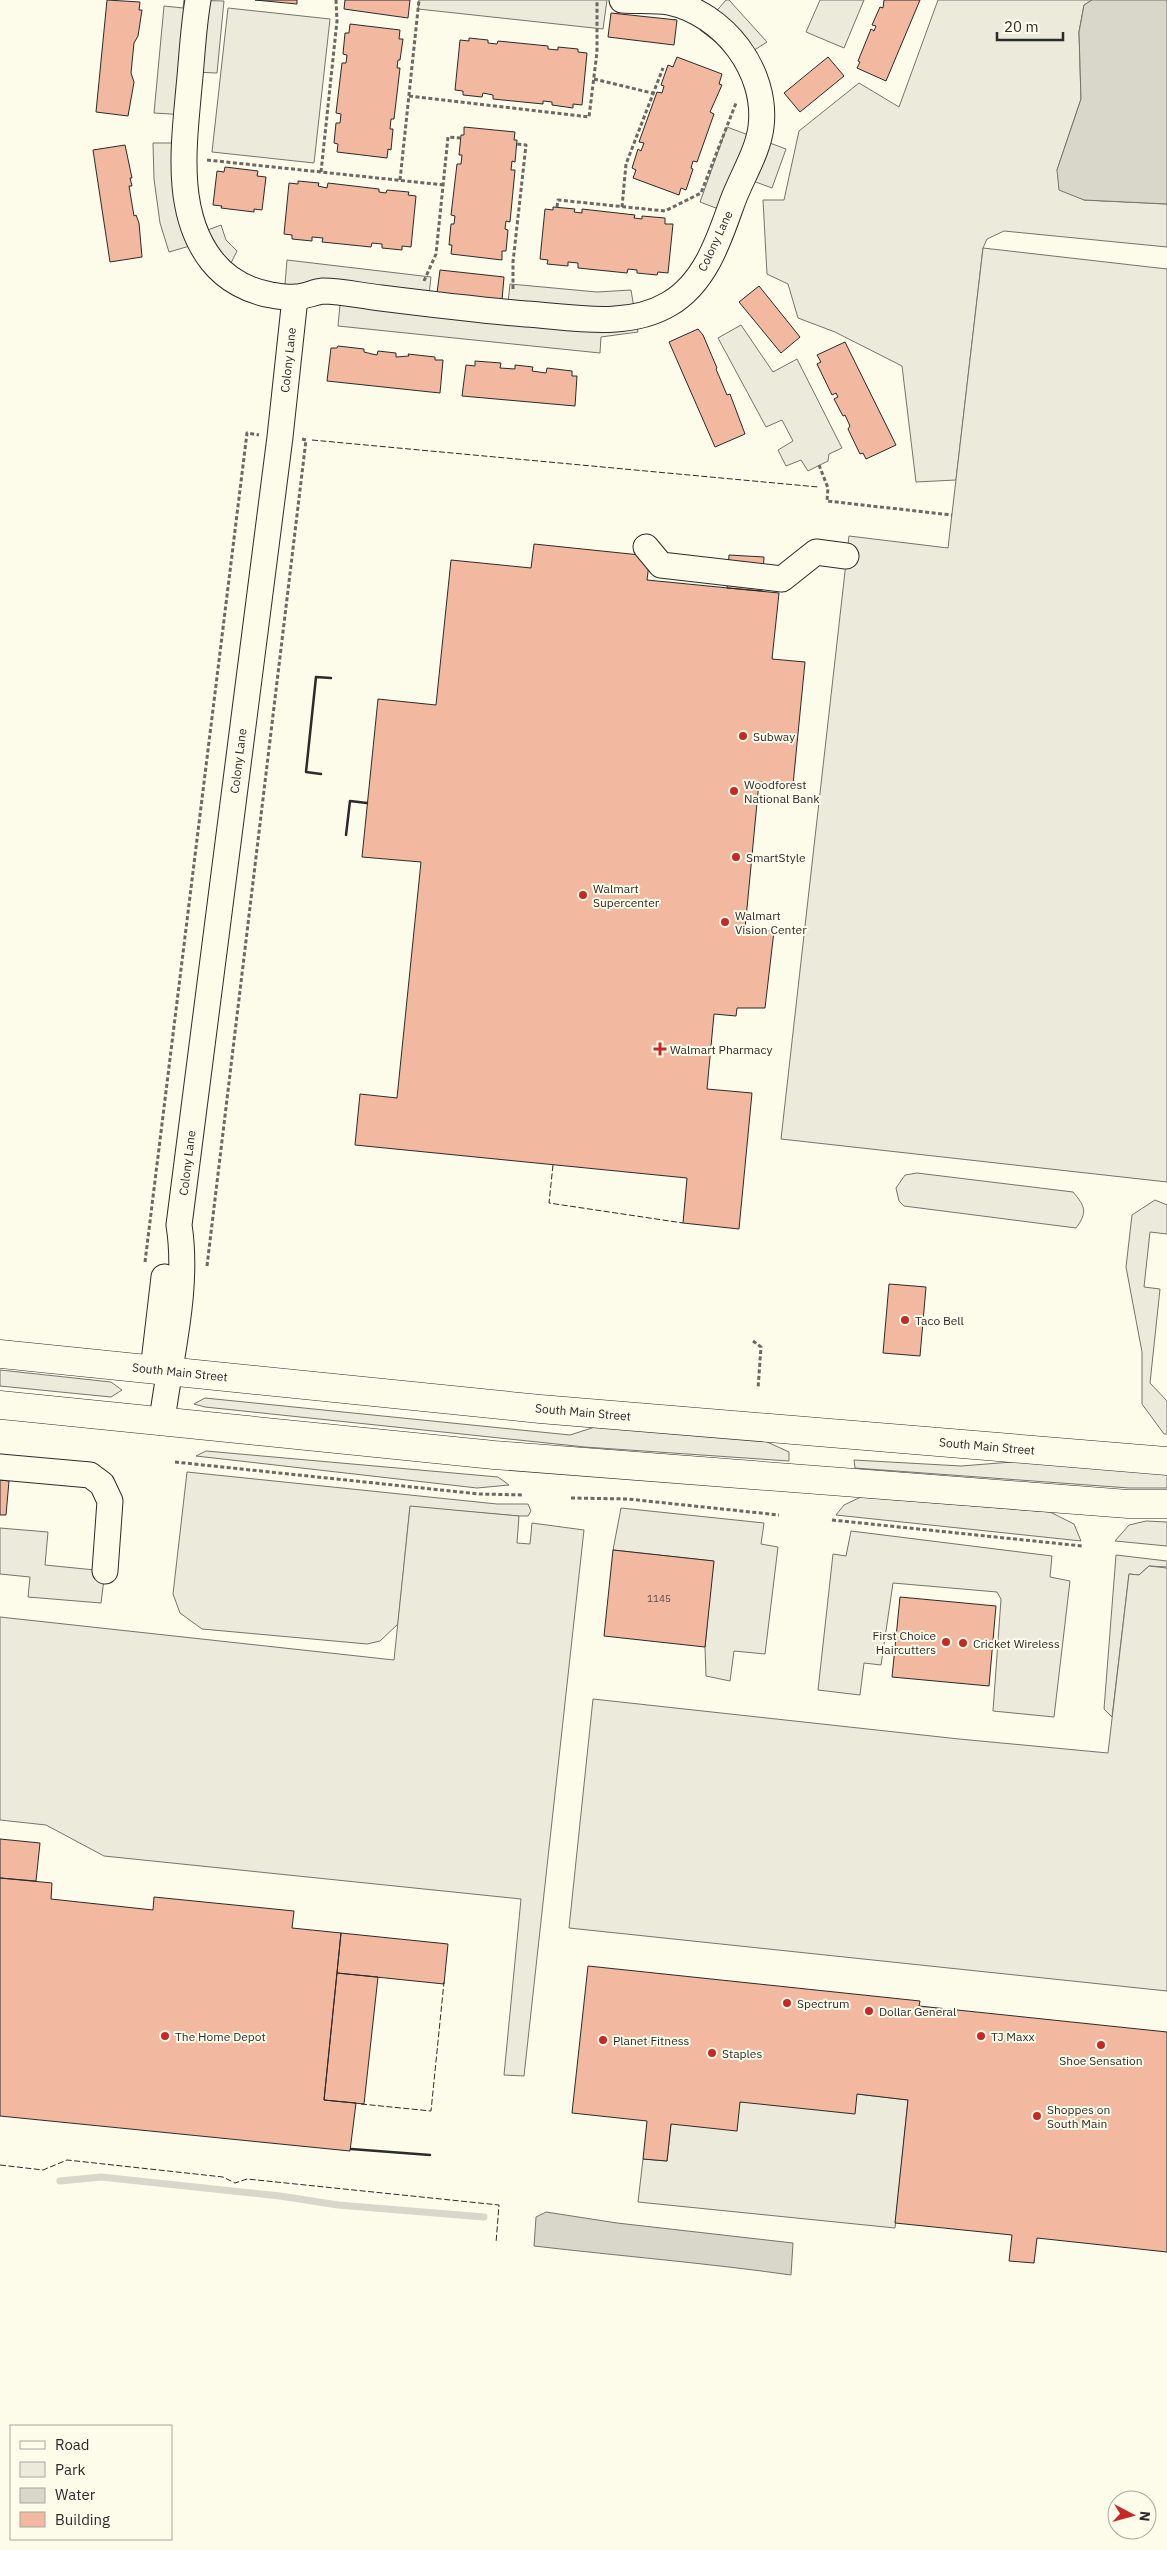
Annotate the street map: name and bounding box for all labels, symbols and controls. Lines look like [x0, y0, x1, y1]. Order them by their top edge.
scale bar [997, 10, 1063, 42]
text: 20 m [1004, 17, 1039, 36]
street label: Colony Lane [694, 208, 736, 274]
street label: Colony Lane [277, 326, 299, 393]
street label: Colony Lane [227, 727, 249, 794]
place label: Subway [753, 729, 795, 744]
marker: Subway [737, 730, 749, 742]
place label: Woodforest National Bank [744, 777, 820, 806]
marker: Woodforest National Bank [728, 785, 740, 797]
place label: SmartStyle [746, 850, 806, 865]
marker: SmartStyle [730, 851, 742, 863]
place label: Walmart Supercenter [593, 881, 660, 910]
marker: Walmart Supercenter [577, 889, 589, 901]
place label: Walmart Vision Center [735, 908, 807, 937]
marker: Walmart Vision Center [719, 916, 731, 928]
place label: Walmart Pharmacy [670, 1042, 772, 1057]
marker: Walmart Pharmacy [654, 1043, 666, 1055]
street label: Colony Lane [176, 1129, 198, 1196]
place label: Taco Bell [915, 1313, 964, 1328]
marker: Taco Bell [899, 1314, 911, 1326]
street label: South Main Street [131, 1360, 229, 1384]
street label: South Main Street [534, 1400, 632, 1424]
street label: South Main Street [938, 1434, 1036, 1458]
house number: 1145 [647, 1592, 671, 1605]
place label: First Choice Haircutters [873, 1628, 936, 1657]
marker: First Choice Haircutters [940, 1636, 952, 1648]
place label: Cricket Wireless [973, 1636, 1060, 1651]
marker: Cricket Wireless [957, 1637, 969, 1649]
place label: Spectrum [797, 1996, 849, 2011]
marker: Spectrum [781, 1997, 793, 2009]
place label: Dollar General [879, 2004, 956, 2019]
marker: Dollar General [863, 2005, 875, 2017]
place label: The Home Depot [175, 2029, 266, 2044]
place label: TJ Maxx [991, 2029, 1035, 2044]
marker: The Home Depot [159, 2030, 171, 2042]
marker: TJ Maxx [975, 2030, 987, 2042]
place label: Planet Fitness [613, 2033, 689, 2048]
marker: Planet Fitness [597, 2034, 609, 2046]
marker: Shoe Sensation [1095, 2039, 1107, 2051]
place label: Staples [722, 2046, 762, 2061]
marker: Staples [706, 2047, 718, 2059]
place label: Shoe Sensation [1059, 2053, 1143, 2068]
place label: Shoppes on South Main [1047, 2102, 1110, 2131]
marker: Shoppes on South Main [1031, 2110, 1043, 2122]
legend [10, 2425, 172, 2540]
text: Road [55, 2435, 90, 2454]
text: Park [55, 2460, 85, 2479]
text: Water [55, 2485, 96, 2504]
north arrow [1107, 2490, 1157, 2540]
text: Building [55, 2510, 110, 2529]
text: N [1135, 2510, 1154, 2522]

